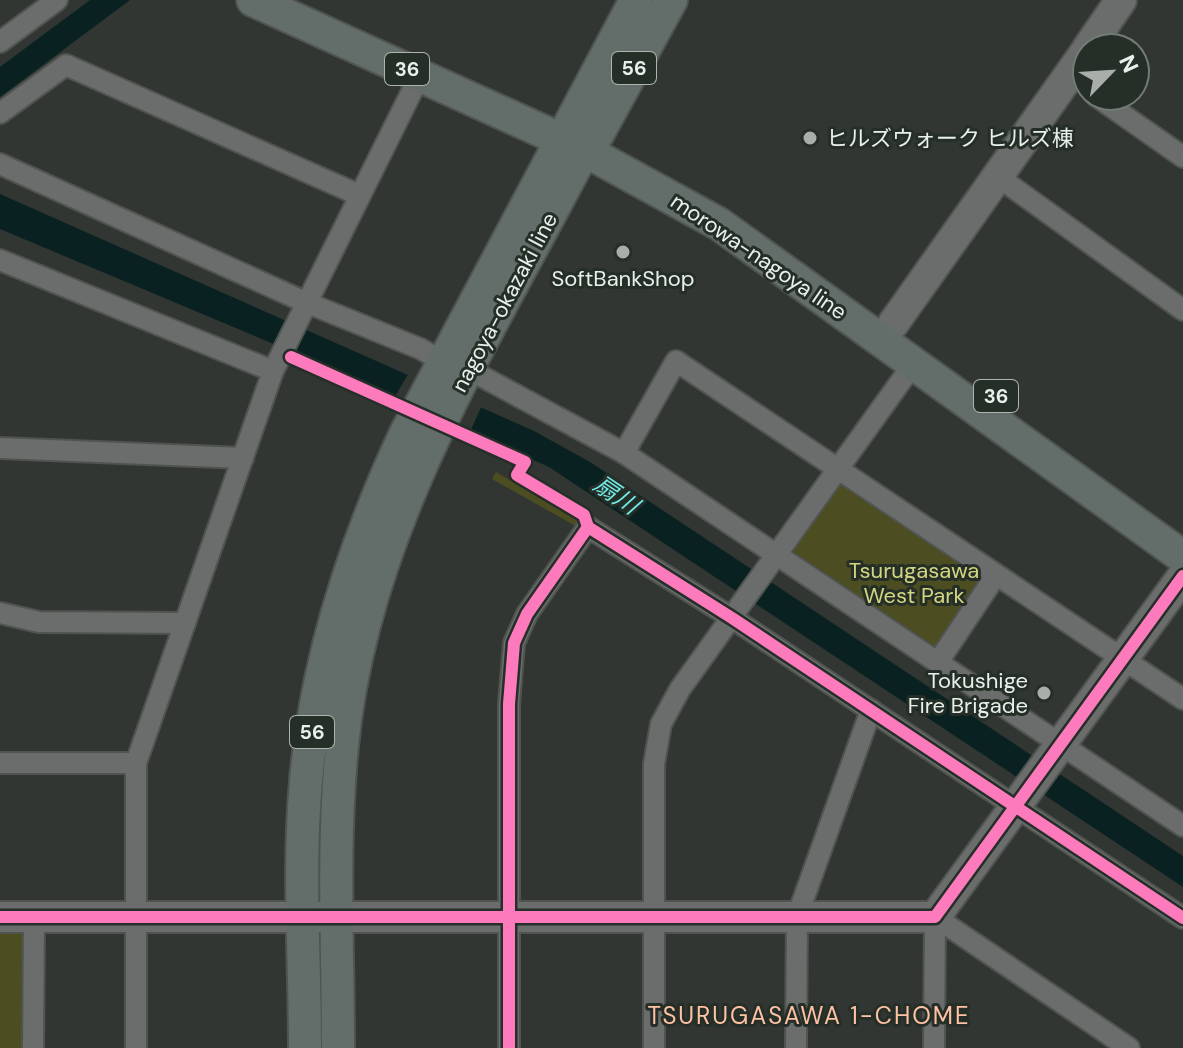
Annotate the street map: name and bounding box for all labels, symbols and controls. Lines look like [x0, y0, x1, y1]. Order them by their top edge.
north arrow [1071, 32, 1151, 112]
text: N [1112, 50, 1145, 77]
road number: 56 [612, 52, 656, 84]
road number: 36 [385, 53, 429, 85]
place label: ヒルズウォーク ヒルズ棟 [826, 124, 1074, 153]
marker: ヒルズウォーク ヒルズ棟 [801, 129, 819, 147]
street label: morowa-nagoya line [665, 187, 852, 326]
street label: nagoya-okazaki line [445, 207, 564, 397]
marker: SoftBankShop [614, 243, 632, 261]
place label: SoftBankShop [551, 264, 695, 293]
road number: 36 [974, 380, 1018, 412]
water label: 扇川 [588, 468, 647, 523]
park label: Tsurugasawa West Park [849, 556, 979, 610]
place label: Tokushige Fire Brigade [908, 666, 1028, 720]
marker: Tokushige Fire Brigade [1035, 684, 1053, 702]
road number: 56 [290, 716, 334, 748]
district label: TSURUGASAWA 1-CHOME [647, 1000, 971, 1031]

